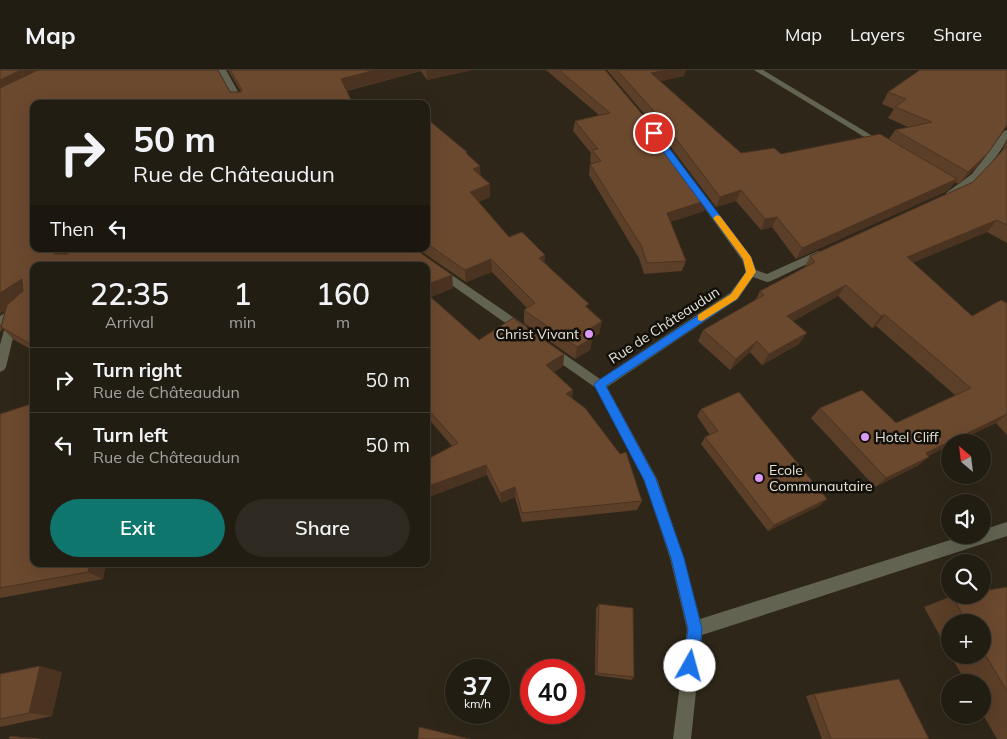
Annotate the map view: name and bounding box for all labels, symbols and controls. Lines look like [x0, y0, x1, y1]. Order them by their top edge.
text: Map [25, 20, 76, 50]
text: Map [785, 23, 822, 46]
text: Layers [850, 23, 905, 46]
text: Share [933, 23, 982, 46]
pin [633, 112, 675, 154]
text: 50 m [133, 117, 216, 161]
icon: arrive [640, 119, 668, 147]
icon: right [50, 120, 115, 185]
text: Rue de Châteaudun [133, 160, 335, 188]
icon: left [104, 215, 132, 243]
text: Then [50, 217, 94, 241]
text: 22:35 [90, 275, 169, 313]
text: 1 [234, 275, 252, 313]
text: 160 [316, 275, 370, 313]
street label: Rue de Châteaudun [605, 282, 723, 368]
text: Arrival [105, 312, 154, 332]
text: min [229, 312, 256, 332]
text: m [336, 312, 350, 332]
place label: Christ Vivant [495, 325, 579, 343]
marker: Christ Vivant [583, 328, 595, 340]
text: Turn right [93, 358, 182, 382]
icon: right [50, 366, 78, 394]
text: 50 m [366, 368, 410, 392]
text: Rue de Châteaudun [93, 382, 240, 402]
text: Turn left [93, 423, 168, 447]
place label: Hotel Cliff [875, 428, 939, 446]
icon: left [50, 431, 78, 459]
marker: Hotel Cliff [859, 431, 871, 443]
text: 50 m [366, 433, 410, 457]
north arrow [941, 434, 991, 484]
map controls [941, 434, 991, 724]
text: Rue de Châteaudun [93, 447, 240, 467]
place label: Ecole Communautaire [769, 461, 873, 495]
marker: Ecole Communautaire [753, 472, 765, 484]
button: sound [941, 494, 991, 544]
button: Exit [50, 499, 225, 557]
button: Share [235, 499, 410, 557]
button: search [941, 554, 991, 604]
button: + [941, 614, 991, 664]
position arrow [663, 639, 715, 691]
speed limit sign: 40 [520, 659, 585, 724]
text: 37 [462, 670, 493, 701]
button: − [941, 674, 991, 724]
text: km/h [464, 696, 491, 711]

